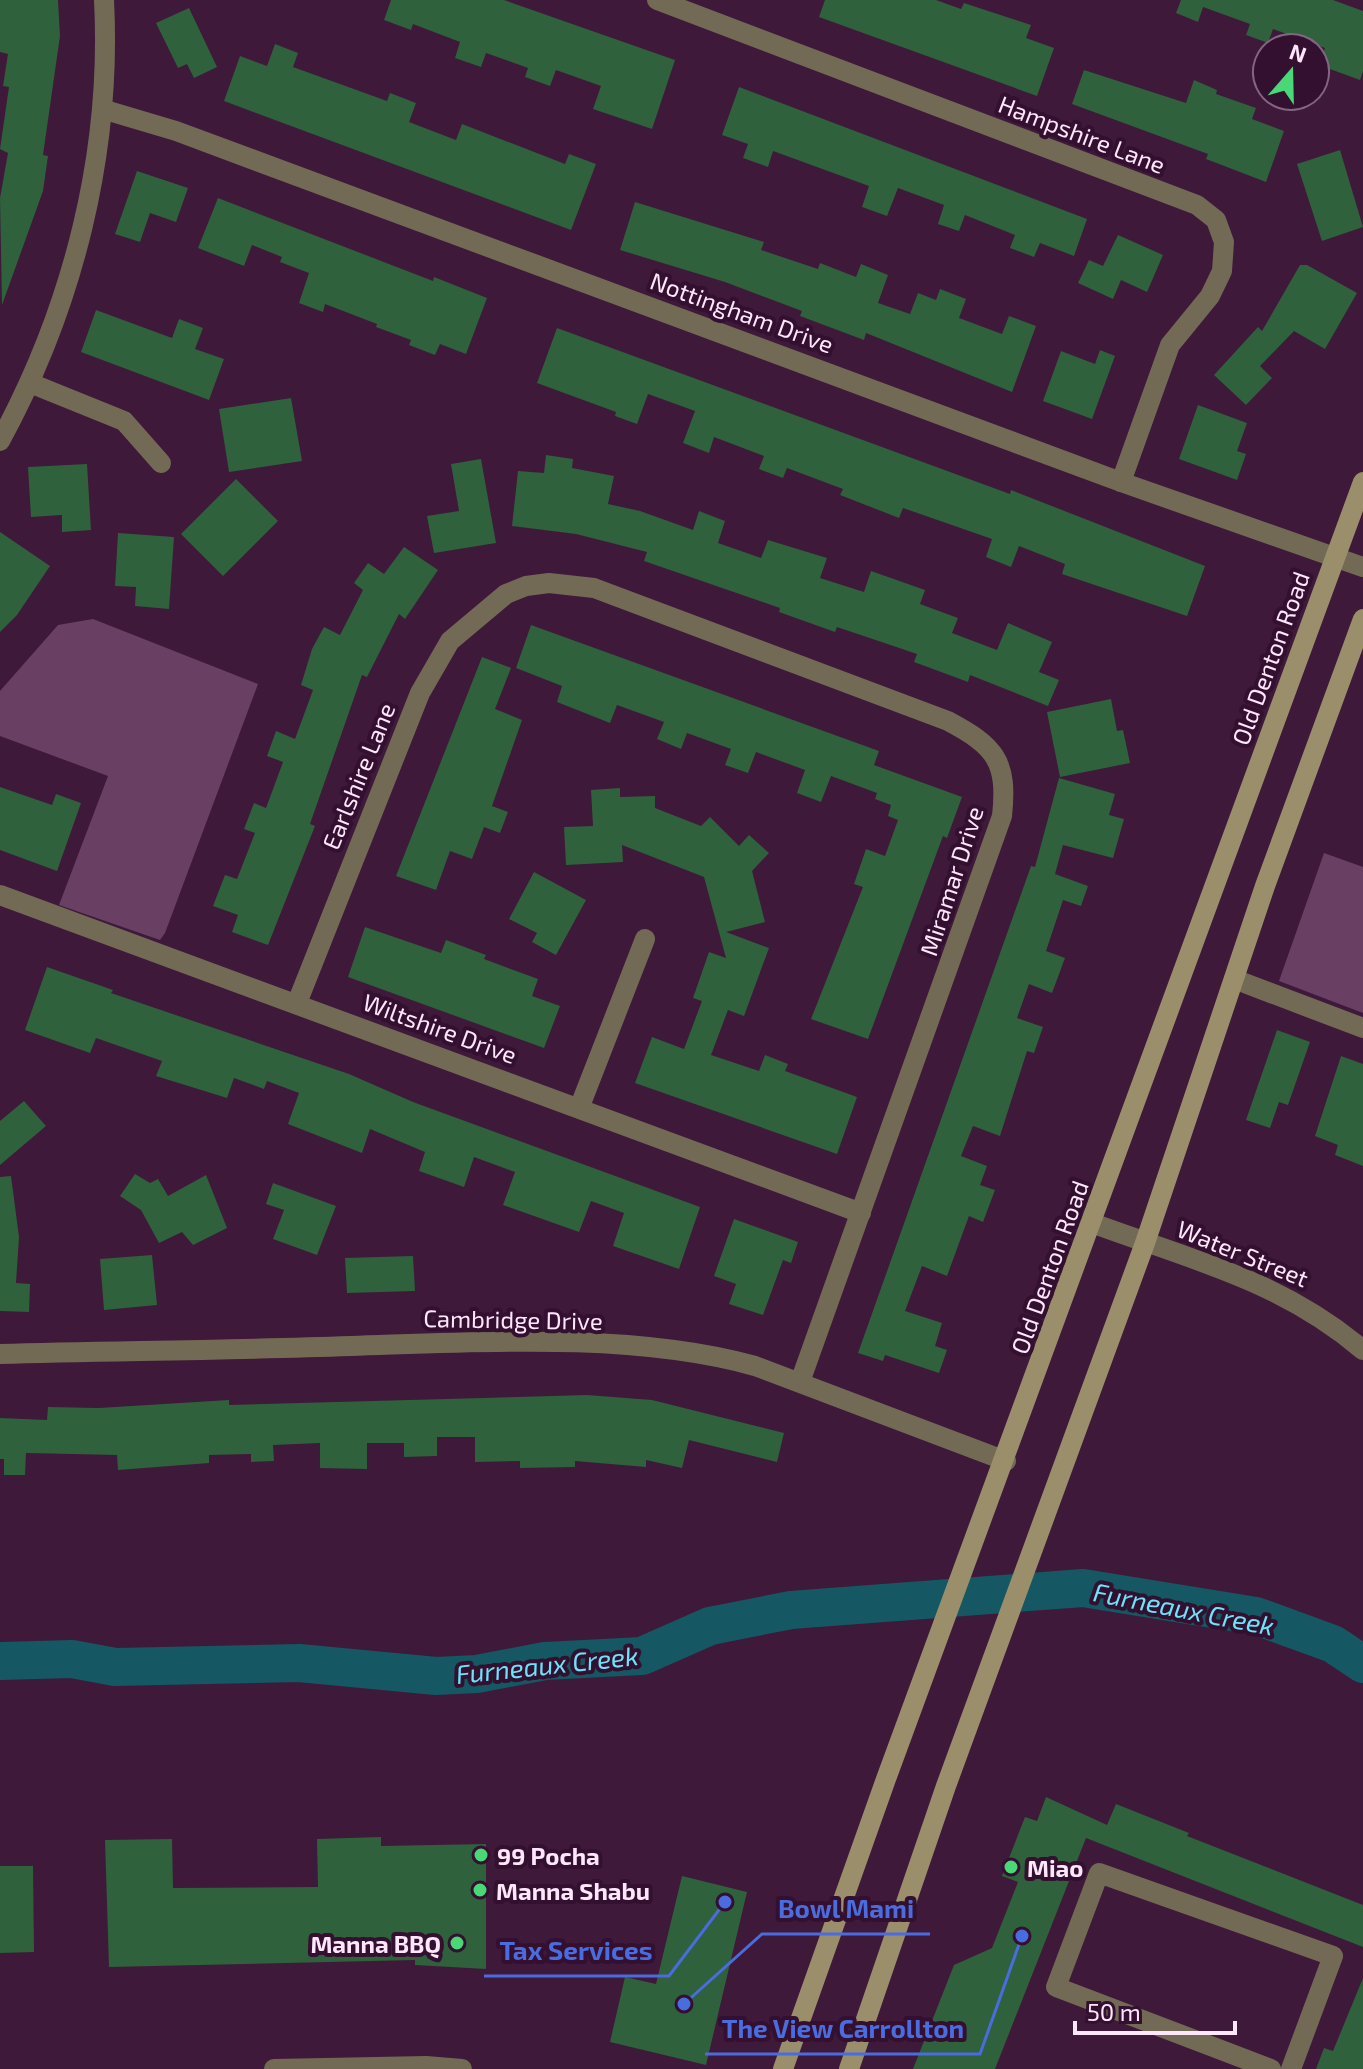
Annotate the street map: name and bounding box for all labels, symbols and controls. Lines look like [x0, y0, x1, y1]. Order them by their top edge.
north arrow [1251, 32, 1331, 112]
text: N [1286, 37, 1310, 67]
street label: Hampshire Lane [995, 89, 1169, 179]
street label: Nottingham Drive [647, 265, 837, 359]
street label: Old Denton Road [1225, 567, 1315, 749]
street label: Earlshire Lane [315, 699, 401, 853]
street label: Miramar Drive [913, 803, 989, 959]
street label: Wiltshire Drive [359, 987, 521, 1069]
street label: Old Denton Road [1004, 1176, 1094, 1358]
street label: Water Street [1173, 1214, 1313, 1292]
street label: Cambridge Drive [423, 1303, 603, 1335]
water label: Furneaux Creek [1091, 1575, 1277, 1641]
water label: Furneaux Creek [454, 1639, 640, 1689]
place label: 99 Pocha [497, 1841, 600, 1870]
marker: 99 Pocha [472, 1846, 490, 1864]
place label: Miao [1027, 1853, 1083, 1882]
marker: Miao [1002, 1858, 1020, 1876]
place label: Manna Shabu [496, 1876, 650, 1905]
marker: Manna Shabu [471, 1881, 489, 1899]
callout: Bowl Mami [762, 1884, 930, 1934]
text: Bowl Mami [778, 1892, 914, 1923]
callout: Tax Services [484, 1926, 669, 1976]
place label: Manna BBQ [310, 1929, 441, 1959]
marker: Manna BBQ [448, 1934, 466, 1952]
text: Tax Services [500, 1934, 652, 1965]
scale bar [1075, 1985, 1235, 2035]
text: 50 m [1087, 1997, 1141, 2026]
callout: The View Carrollton [705, 2004, 980, 2054]
text: The View Carrollton [722, 2012, 964, 2043]

